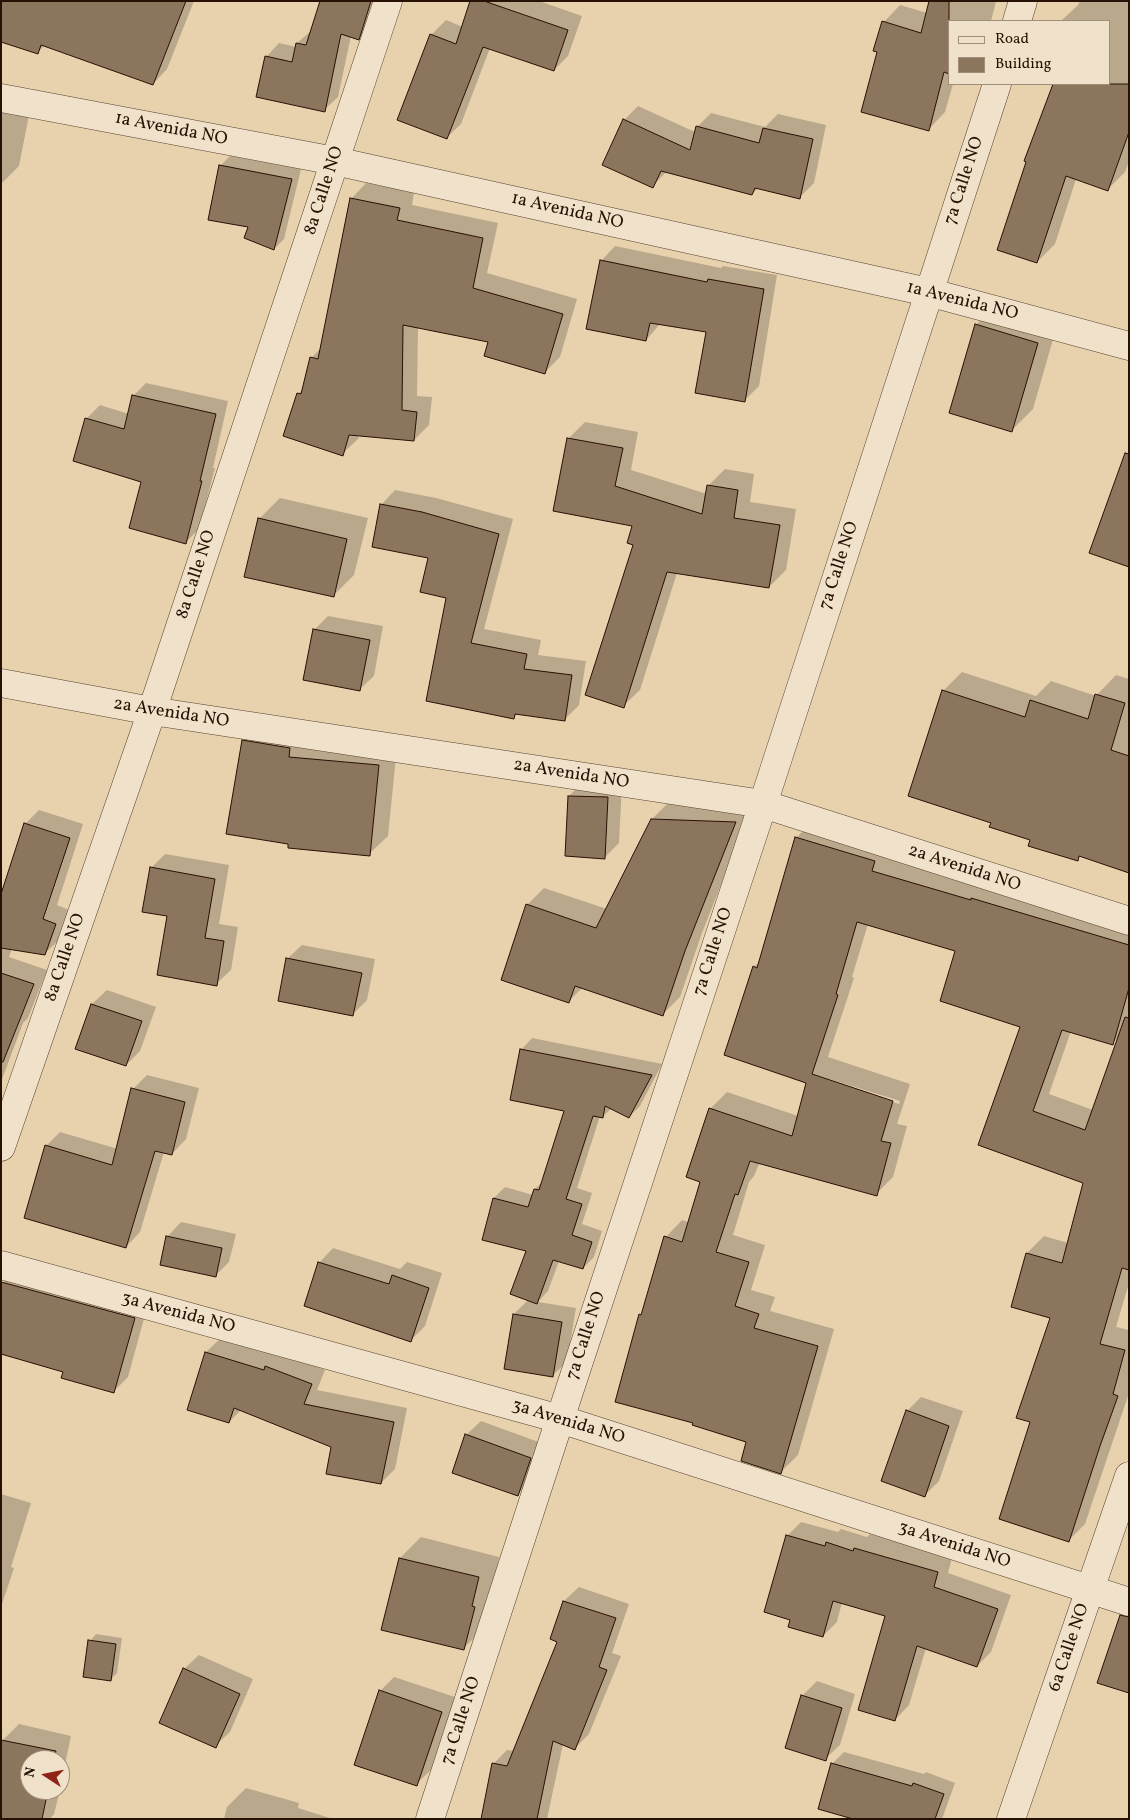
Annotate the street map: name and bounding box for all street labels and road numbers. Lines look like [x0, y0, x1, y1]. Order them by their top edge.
street label: 1a Avenida NO [113, 108, 229, 152]
street label: 7a Calle NO [941, 134, 989, 228]
street label: 8a Calle NO [301, 144, 349, 238]
street label: 1a Avenida NO [509, 189, 625, 235]
street label: 1a Avenida NO [904, 278, 1020, 326]
street label: 7a Calle NO [816, 519, 864, 613]
street label: 8a Calle NO [173, 528, 221, 622]
street label: 2a Avenida NO [111, 694, 231, 734]
street label: 2a Avenida NO [511, 755, 631, 795]
street label: 2a Avenida NO [905, 841, 1023, 897]
street label: 7a Calle NO [690, 905, 738, 999]
street label: 8a Calle NO [41, 911, 91, 1005]
street label: 3a Avenida NO [119, 1288, 237, 1340]
street label: 7a Calle NO [563, 1289, 611, 1383]
street label: 3a Avenida NO [509, 1396, 627, 1450]
street label: 3a Avenida NO [895, 1518, 1013, 1574]
street label: 6a Calle NO [1045, 1601, 1095, 1695]
street label: 7a Calle NO [438, 1674, 486, 1768]

